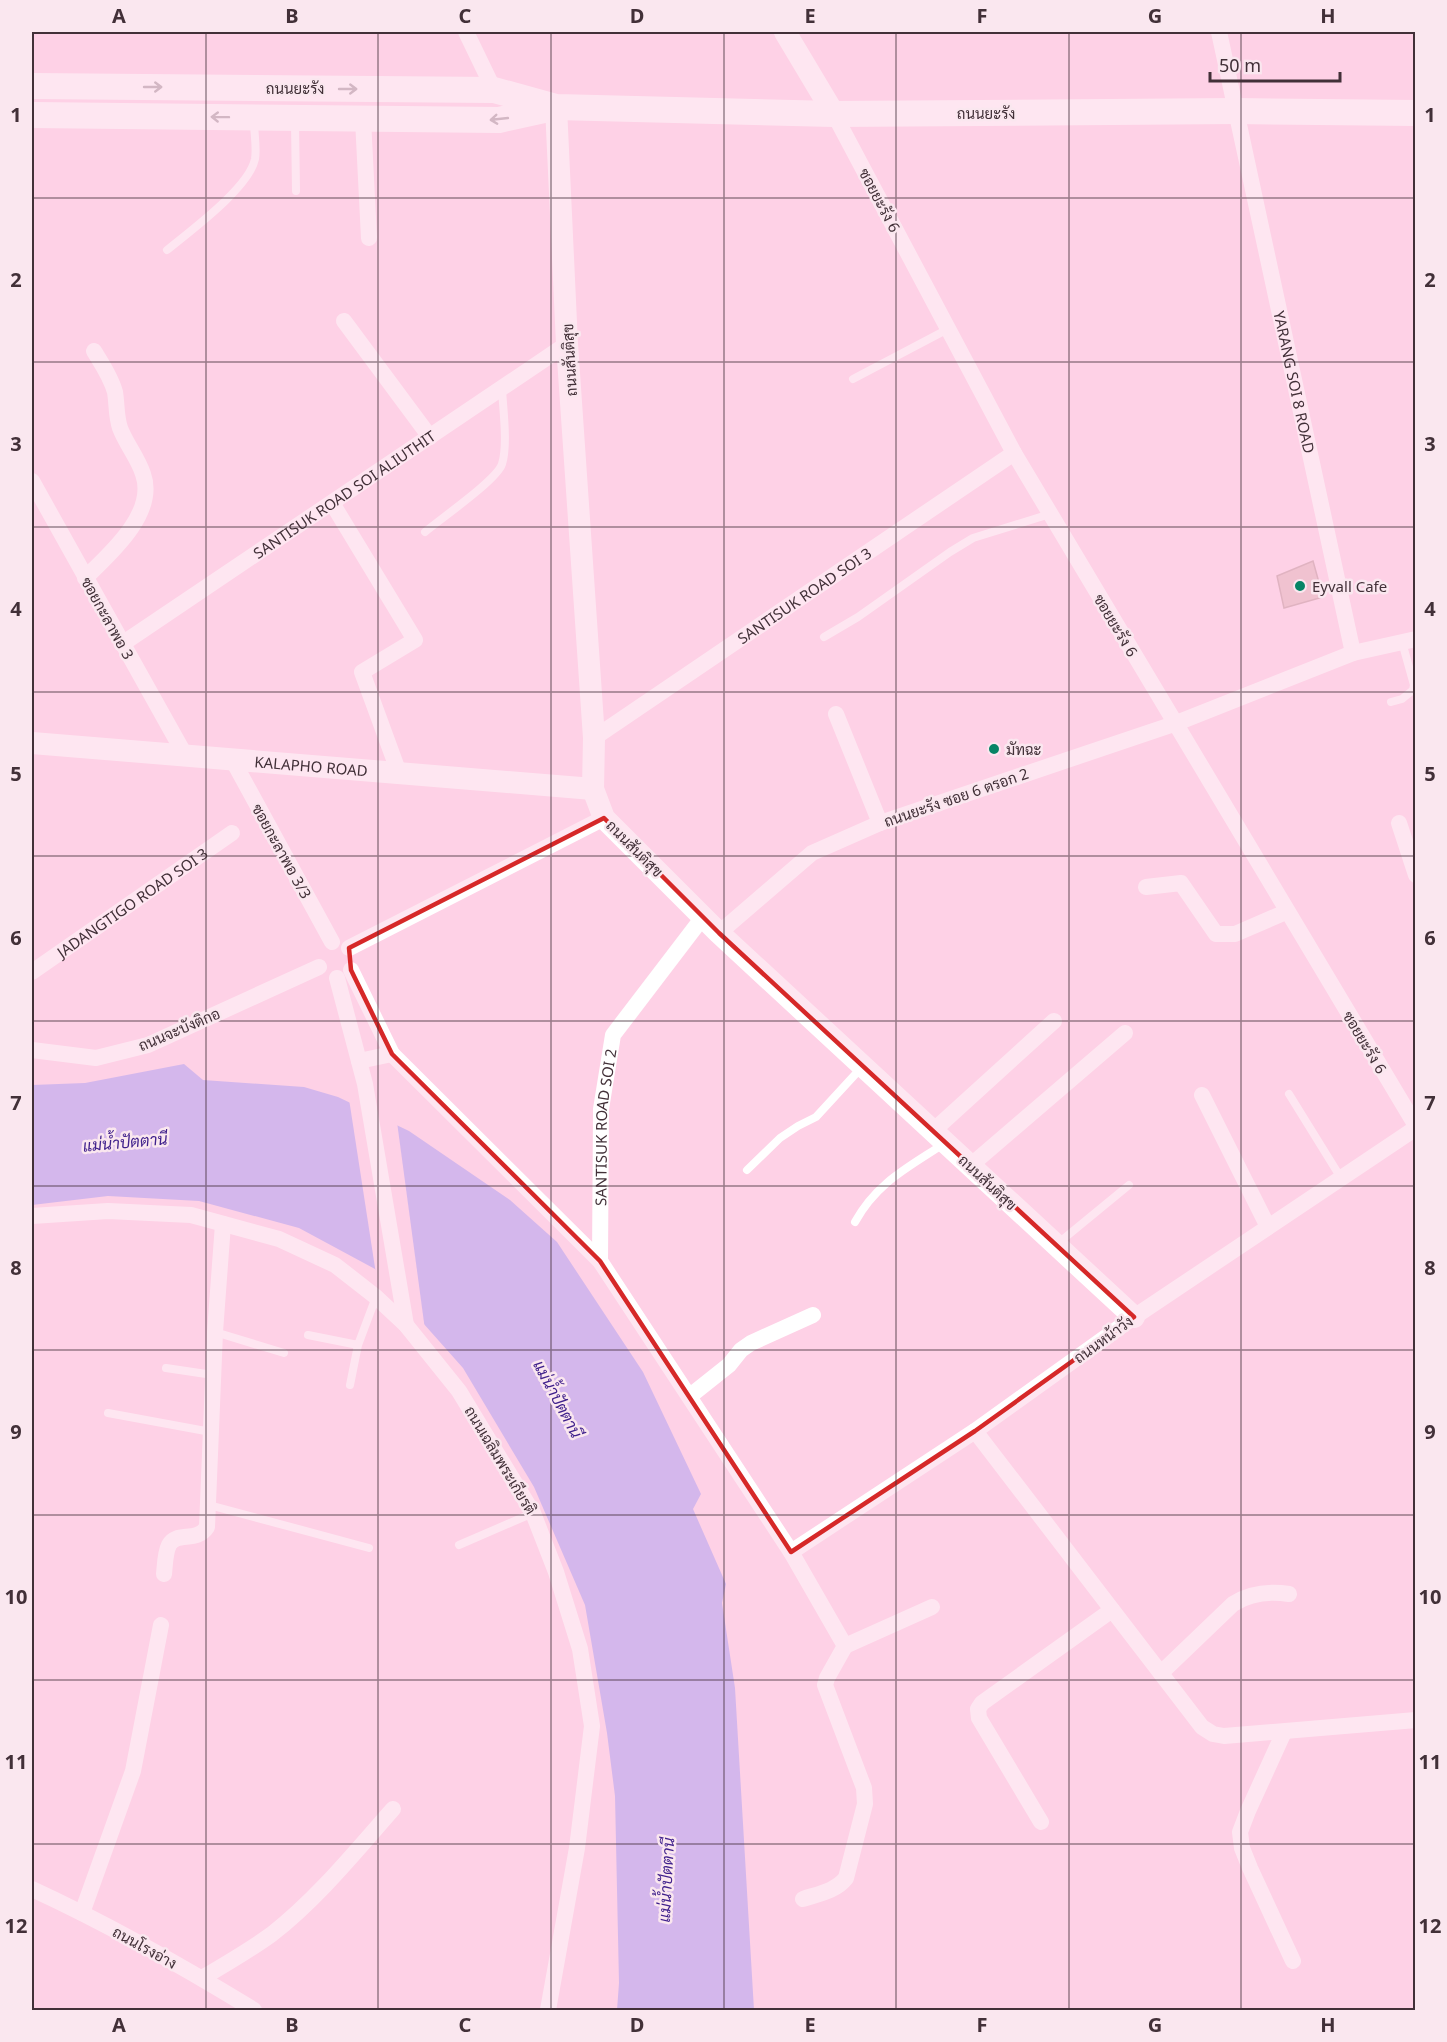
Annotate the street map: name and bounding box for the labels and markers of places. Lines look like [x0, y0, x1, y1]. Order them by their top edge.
place label: Eyvall Cafe [1312, 576, 1387, 596]
marker: Eyvall Cafe [1293, 579, 1307, 593]
place label: มัทฉะ [1006, 739, 1042, 759]
marker: มัทฉะ [987, 742, 1001, 756]

